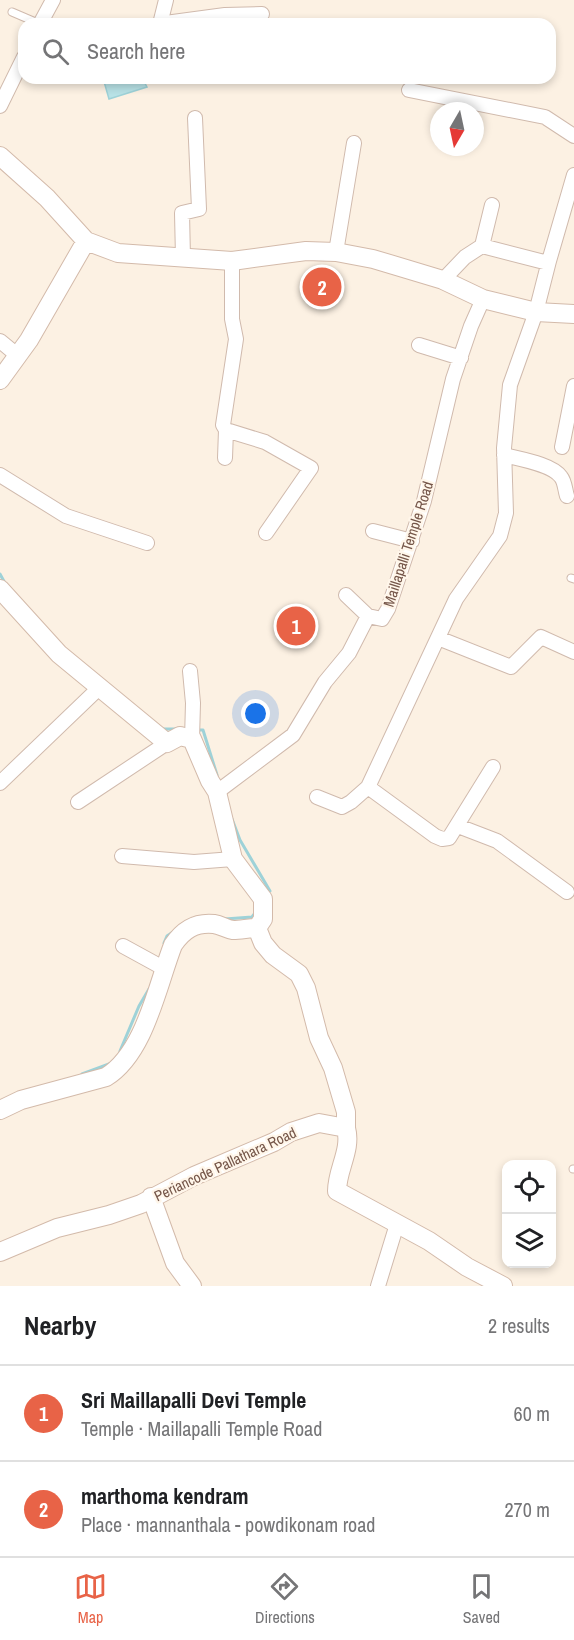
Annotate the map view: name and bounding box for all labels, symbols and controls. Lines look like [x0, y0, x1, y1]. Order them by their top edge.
search box [18, 18, 556, 84]
icon: search [39, 35, 72, 68]
text: Search here [87, 36, 185, 66]
north arrow [430, 102, 484, 156]
pin: 2 [302, 264, 342, 310]
street label: Maillapalli Temple Road [378, 478, 438, 610]
pin: 1 [276, 604, 316, 648]
your location [241, 699, 270, 728]
street label: Periancode Pallathara Road [151, 1122, 299, 1206]
map controls [502, 1160, 556, 1268]
button: locate [502, 1160, 556, 1214]
button: layers [502, 1214, 556, 1268]
text: Nearby [24, 1308, 96, 1343]
text: 2 results [488, 1312, 550, 1339]
text: Sri Maillapalli Devi Temple [81, 1385, 306, 1415]
text: 1 [39, 1400, 48, 1427]
text: 60 m [514, 1400, 550, 1427]
text: Temple · Maillapalli Temple Road [81, 1415, 322, 1442]
text: marthoma kendram [81, 1481, 248, 1511]
text: 2 [39, 1496, 48, 1523]
text: 270 m [504, 1496, 550, 1523]
text: Place · mannanthala - powdikonam road [81, 1511, 375, 1538]
tab: Map [74, 1570, 107, 1628]
tab: Directions [255, 1570, 315, 1628]
tab: Saved [463, 1570, 500, 1628]

